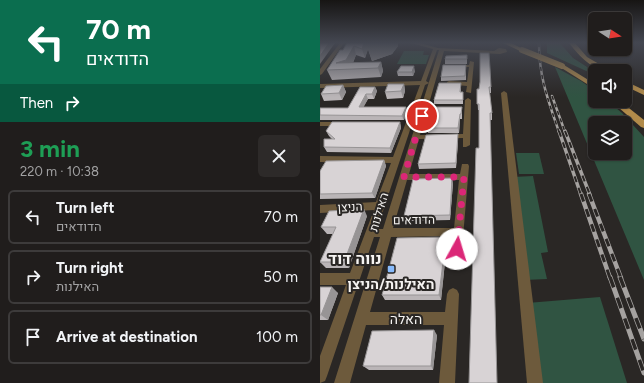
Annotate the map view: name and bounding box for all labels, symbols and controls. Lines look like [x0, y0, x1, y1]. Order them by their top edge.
text: 70 m [86, 12, 151, 46]
north arrow [588, 12, 632, 56]
map controls [588, 12, 632, 160]
icon: left [20, 16, 72, 68]
text: הדודאים [86, 48, 149, 70]
button: sound [588, 64, 632, 108]
icon: right [61, 92, 83, 114]
text: Then [20, 94, 53, 112]
pin [405, 99, 439, 133]
icon: arrive [411, 105, 433, 127]
button: layers [588, 116, 632, 160]
text: 3 min [20, 134, 80, 163]
button: close [258, 135, 300, 177]
text: 220 m · 10:38 [20, 164, 99, 179]
street label: האילנות [366, 191, 392, 233]
text: Turn left [56, 199, 114, 217]
street label: הניצן [337, 199, 363, 215]
icon: left [22, 206, 44, 228]
text: 70 m [264, 208, 298, 226]
street label: הדודאים [393, 213, 435, 227]
text: הדודאים [56, 219, 102, 234]
position arrow [436, 228, 478, 270]
district label: נווה דוד [328, 249, 382, 268]
text: Turn right [56, 259, 124, 277]
marker: האילנות/הניצן [386, 264, 396, 274]
icon: right [22, 266, 44, 288]
text: 50 m [263, 268, 298, 286]
place label: האילנות/הניצן [347, 276, 435, 293]
text: האילנות [56, 279, 99, 294]
street label: האלה [390, 311, 422, 328]
icon: arrive [22, 326, 44, 348]
text: Arrive at destination [56, 328, 197, 346]
text: 100 m [256, 328, 298, 346]

